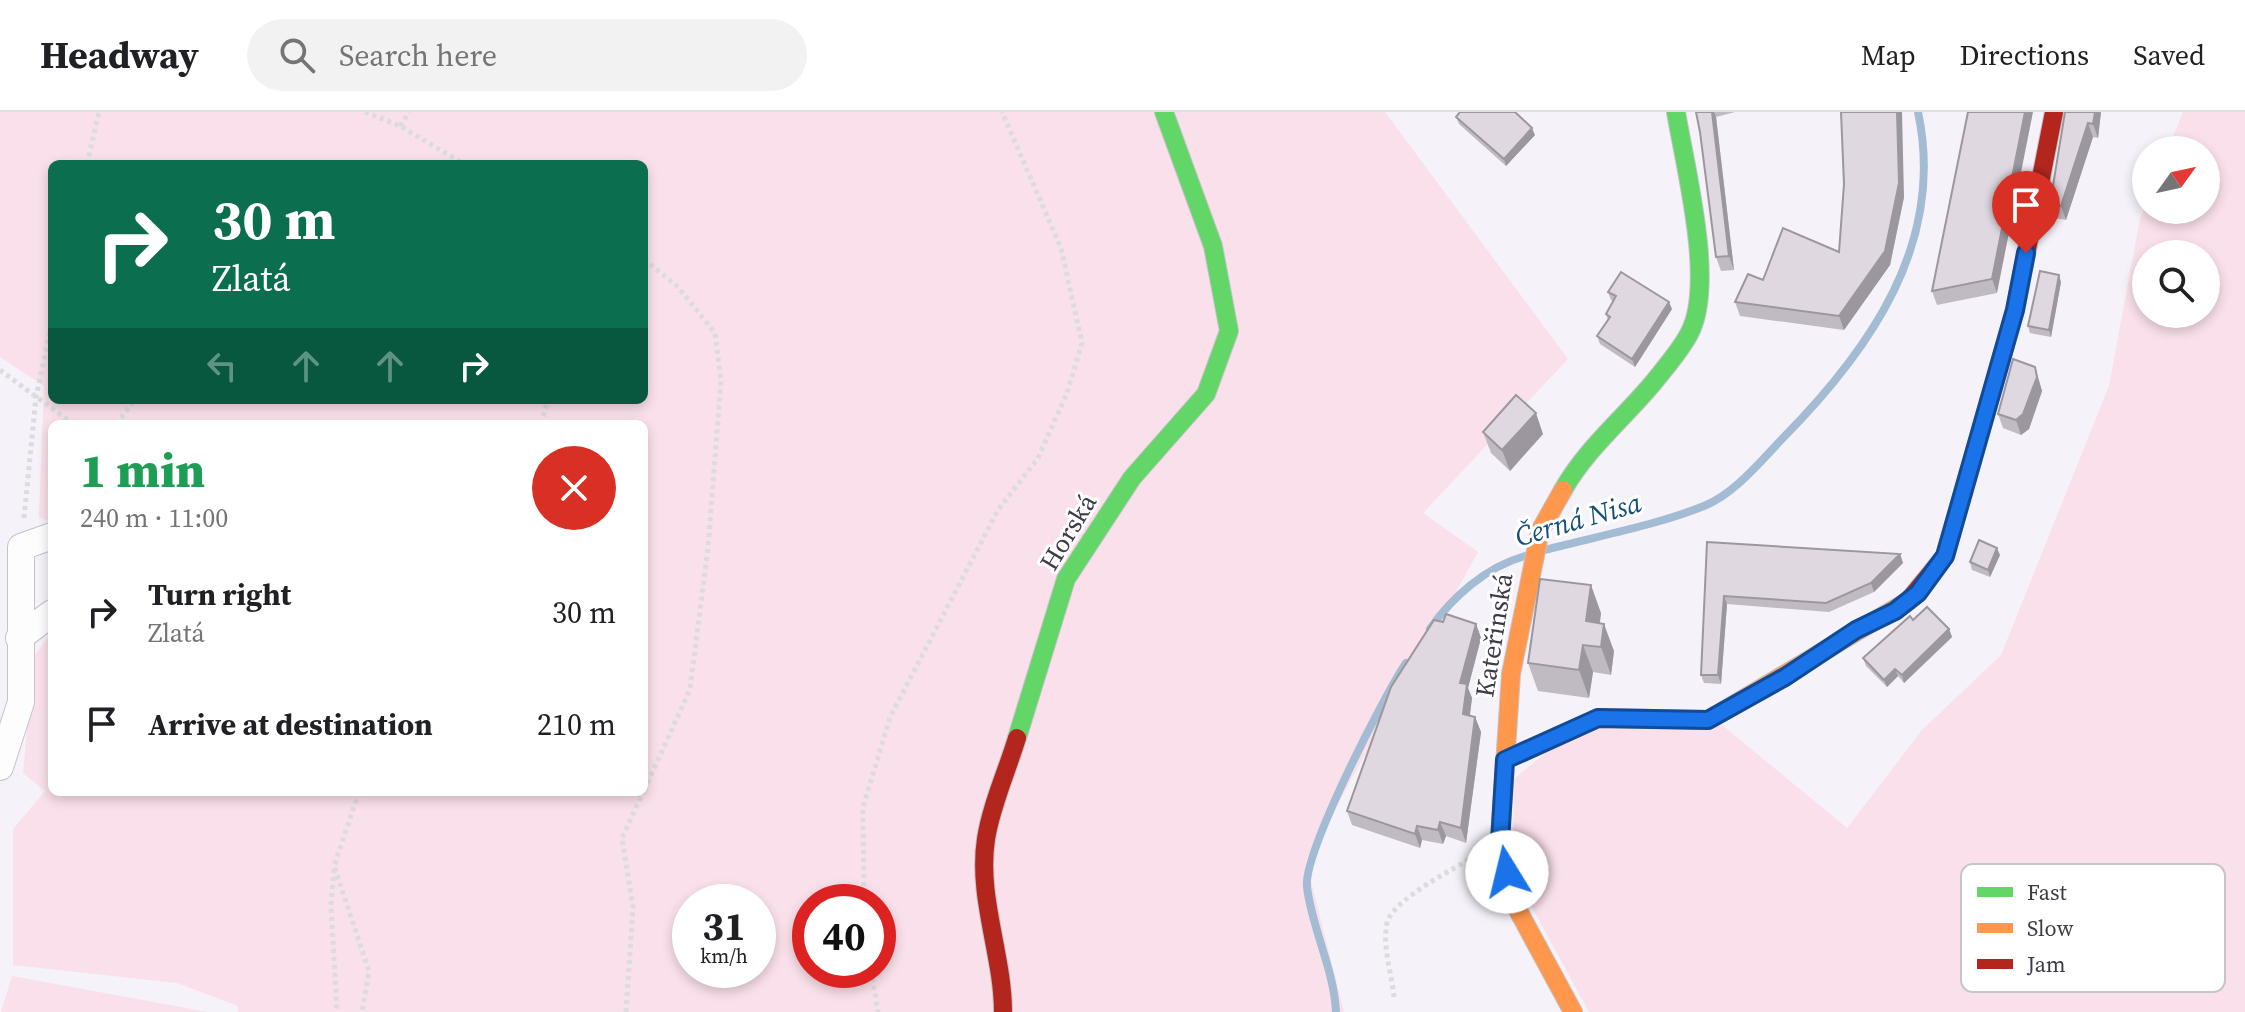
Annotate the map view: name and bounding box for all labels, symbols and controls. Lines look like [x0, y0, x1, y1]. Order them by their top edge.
search box [247, 19, 807, 91]
text: Headway [40, 29, 199, 81]
icon: search [275, 33, 319, 77]
text: Search here [339, 35, 497, 76]
text: Map [1861, 36, 1916, 74]
text: Directions [1960, 36, 2089, 74]
text: Saved [2133, 36, 2205, 74]
north arrow [2132, 136, 2220, 224]
map controls [2132, 136, 2220, 328]
pin [1992, 171, 2060, 253]
text: 30 m [212, 181, 335, 258]
icon: arrive [2004, 183, 2048, 227]
icon: right [80, 192, 184, 296]
button: search [2132, 240, 2220, 328]
text: Zlatá [212, 254, 291, 303]
icon: left [200, 344, 244, 388]
icon: ahead [284, 344, 328, 388]
icon: ahead [368, 344, 412, 388]
icon: right [452, 344, 496, 388]
text: 1 min [80, 437, 205, 503]
button: close [532, 446, 616, 530]
water label: Černá Nisa [1510, 483, 1646, 555]
street label: Horská [1031, 486, 1105, 577]
text: 240 m · 11:00 [80, 500, 228, 536]
street label: Kateřinská [1466, 570, 1522, 700]
text: Turn right [148, 574, 291, 615]
icon: right [80, 590, 124, 634]
text: 30 m [552, 592, 616, 633]
text: Zlatá [148, 615, 205, 651]
icon: arrive [80, 702, 124, 746]
text: Arrive at destination [148, 704, 433, 745]
text: 210 m [537, 704, 616, 745]
position arrow [1465, 830, 1549, 914]
legend [1961, 864, 2225, 992]
text: Fast [2027, 877, 2068, 907]
speed limit sign: 40 [792, 884, 896, 988]
text: 31 [702, 899, 746, 953]
text: Slow [2027, 913, 2074, 943]
text: km/h [700, 942, 748, 970]
text: Jam [2026, 949, 2066, 979]

